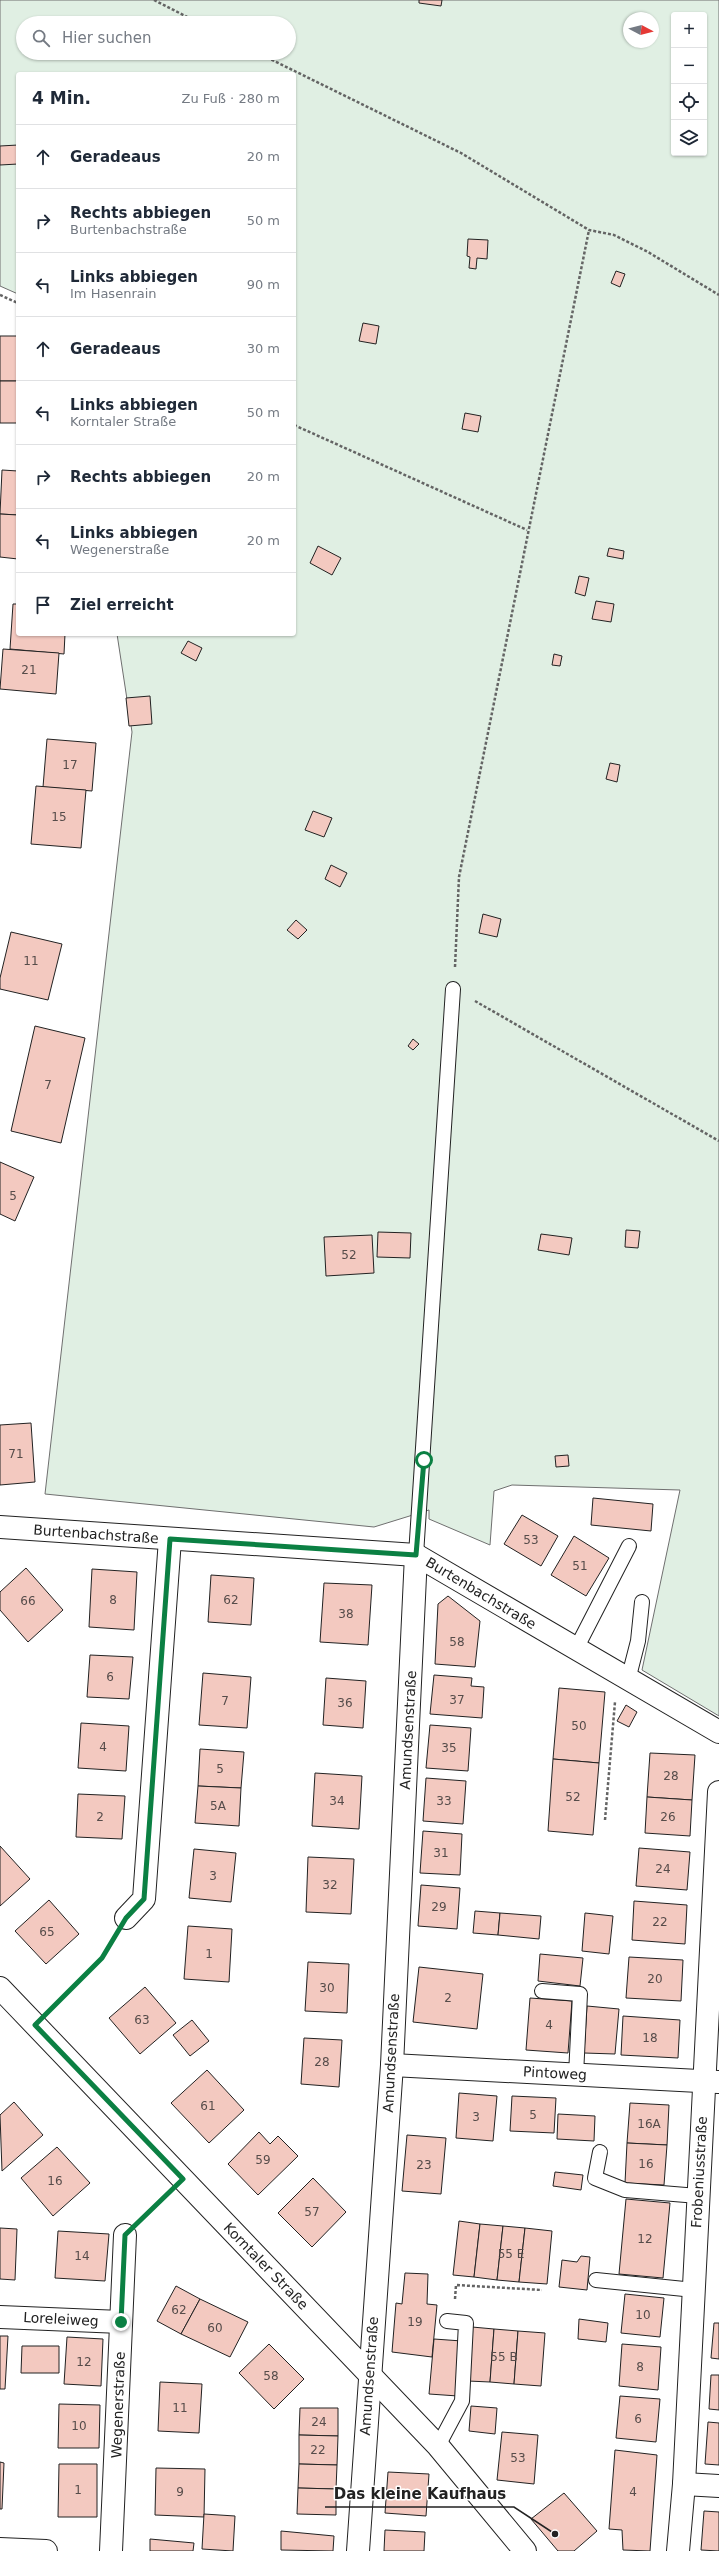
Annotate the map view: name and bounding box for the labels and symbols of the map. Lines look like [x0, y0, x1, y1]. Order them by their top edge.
north arrow [623, 12, 659, 48]
house number: 21 [21, 663, 37, 677]
house number: 17 [62, 758, 78, 772]
house number: 15 [51, 810, 67, 824]
house number: 11 [23, 954, 39, 968]
house number: 7 [44, 1078, 52, 1092]
house number: 5 [9, 1189, 17, 1203]
house number: 52 [341, 1248, 357, 1262]
house number: 71 [8, 1447, 24, 1461]
route start [415, 1451, 433, 1469]
street label: Burtenbachstraße [33, 1522, 159, 1546]
house number: 53 [523, 1533, 539, 1547]
street label: Burtenbachstraße [423, 1554, 539, 1632]
house number: 51 [572, 1559, 588, 1573]
house number: 8 [109, 1593, 117, 1607]
house number: 62 [223, 1593, 239, 1607]
house number: 66 [20, 1594, 36, 1608]
house number: 38 [338, 1607, 354, 1621]
house number: 58 [449, 1635, 465, 1649]
house number: 6 [106, 1670, 114, 1684]
street label: Amundsenstraße [397, 1670, 419, 1790]
house number: 37 [449, 1693, 465, 1707]
house number: 7 [221, 1694, 229, 1708]
house number: 36 [337, 1696, 353, 1710]
house number: 50 [571, 1719, 587, 1733]
house number: 4 [99, 1740, 107, 1754]
house number: 35 [441, 1741, 457, 1755]
house number: 5 [216, 1762, 224, 1776]
house number: 28 [663, 1769, 679, 1783]
house number: 52 [565, 1790, 581, 1804]
house number: 34 [329, 1794, 345, 1808]
house number: 33 [436, 1794, 452, 1808]
house number: 5A [210, 1799, 227, 1813]
house number: 2 [96, 1810, 104, 1824]
house number: 26 [660, 1810, 676, 1824]
house number: 31 [433, 1846, 449, 1860]
house number: 24 [655, 1862, 671, 1876]
house number: 3 [209, 1869, 217, 1883]
house number: 32 [322, 1878, 338, 1892]
house number: 29 [431, 1900, 447, 1914]
house number: 22 [652, 1915, 668, 1929]
house number: 65 [39, 1925, 55, 1939]
house number: 1 [205, 1947, 213, 1961]
house number: 20 [647, 1972, 663, 1986]
house number: 30 [319, 1981, 335, 1995]
house number: 2 [444, 1991, 452, 2005]
street label: Amundsenstraße [380, 1993, 402, 2113]
house number: 63 [134, 2013, 150, 2027]
house number: 4 [545, 2018, 553, 2032]
house number: 18 [642, 2031, 658, 2045]
house number: 28 [314, 2055, 330, 2069]
street label: Pintoweg [523, 2063, 587, 2083]
house number: 61 [200, 2099, 216, 2113]
house number: 5 [529, 2108, 537, 2122]
house number: 3 [472, 2110, 480, 2124]
street label: Frobeniusstraße [688, 2116, 710, 2228]
house number: 16A [637, 2117, 662, 2131]
house number: 59 [255, 2153, 271, 2167]
house number: 16 [638, 2157, 654, 2171]
house number: 23 [416, 2158, 432, 2172]
house number: 16 [47, 2174, 63, 2188]
house number: 57 [304, 2205, 320, 2219]
street label: Korntaler Straße [221, 2219, 311, 2313]
house number: 12 [637, 2232, 653, 2246]
house number: 55 E [498, 2247, 524, 2261]
house number: 14 [74, 2249, 90, 2263]
house number: 62 [171, 2303, 187, 2317]
house number: 10 [635, 2308, 651, 2322]
street label: Loreleiweg [23, 2309, 99, 2329]
route end [112, 2313, 130, 2331]
house number: 19 [407, 2315, 423, 2329]
street label: Amundsenstraße [357, 2316, 381, 2436]
house number: 60 [207, 2321, 223, 2335]
house number: 55 B [490, 2350, 518, 2364]
street label: Wegenerstraße [108, 2351, 128, 2459]
house number: 12 [76, 2355, 92, 2369]
house number: 8 [636, 2360, 644, 2374]
house number: 58 [263, 2369, 279, 2383]
house number: 11 [172, 2401, 188, 2415]
house number: 6 [634, 2412, 642, 2426]
house number: 24 [311, 2415, 327, 2429]
house number: 10 [71, 2419, 87, 2433]
house number: 22 [310, 2443, 326, 2457]
house number: 53 [510, 2451, 526, 2465]
callout: Das kleine Kaufhaus [325, 2480, 514, 2507]
house number: 1 [74, 2483, 82, 2497]
house number: 9 [176, 2485, 184, 2499]
text: Das kleine Kaufhaus [334, 2485, 506, 2503]
house number: 4 [629, 2485, 637, 2499]

